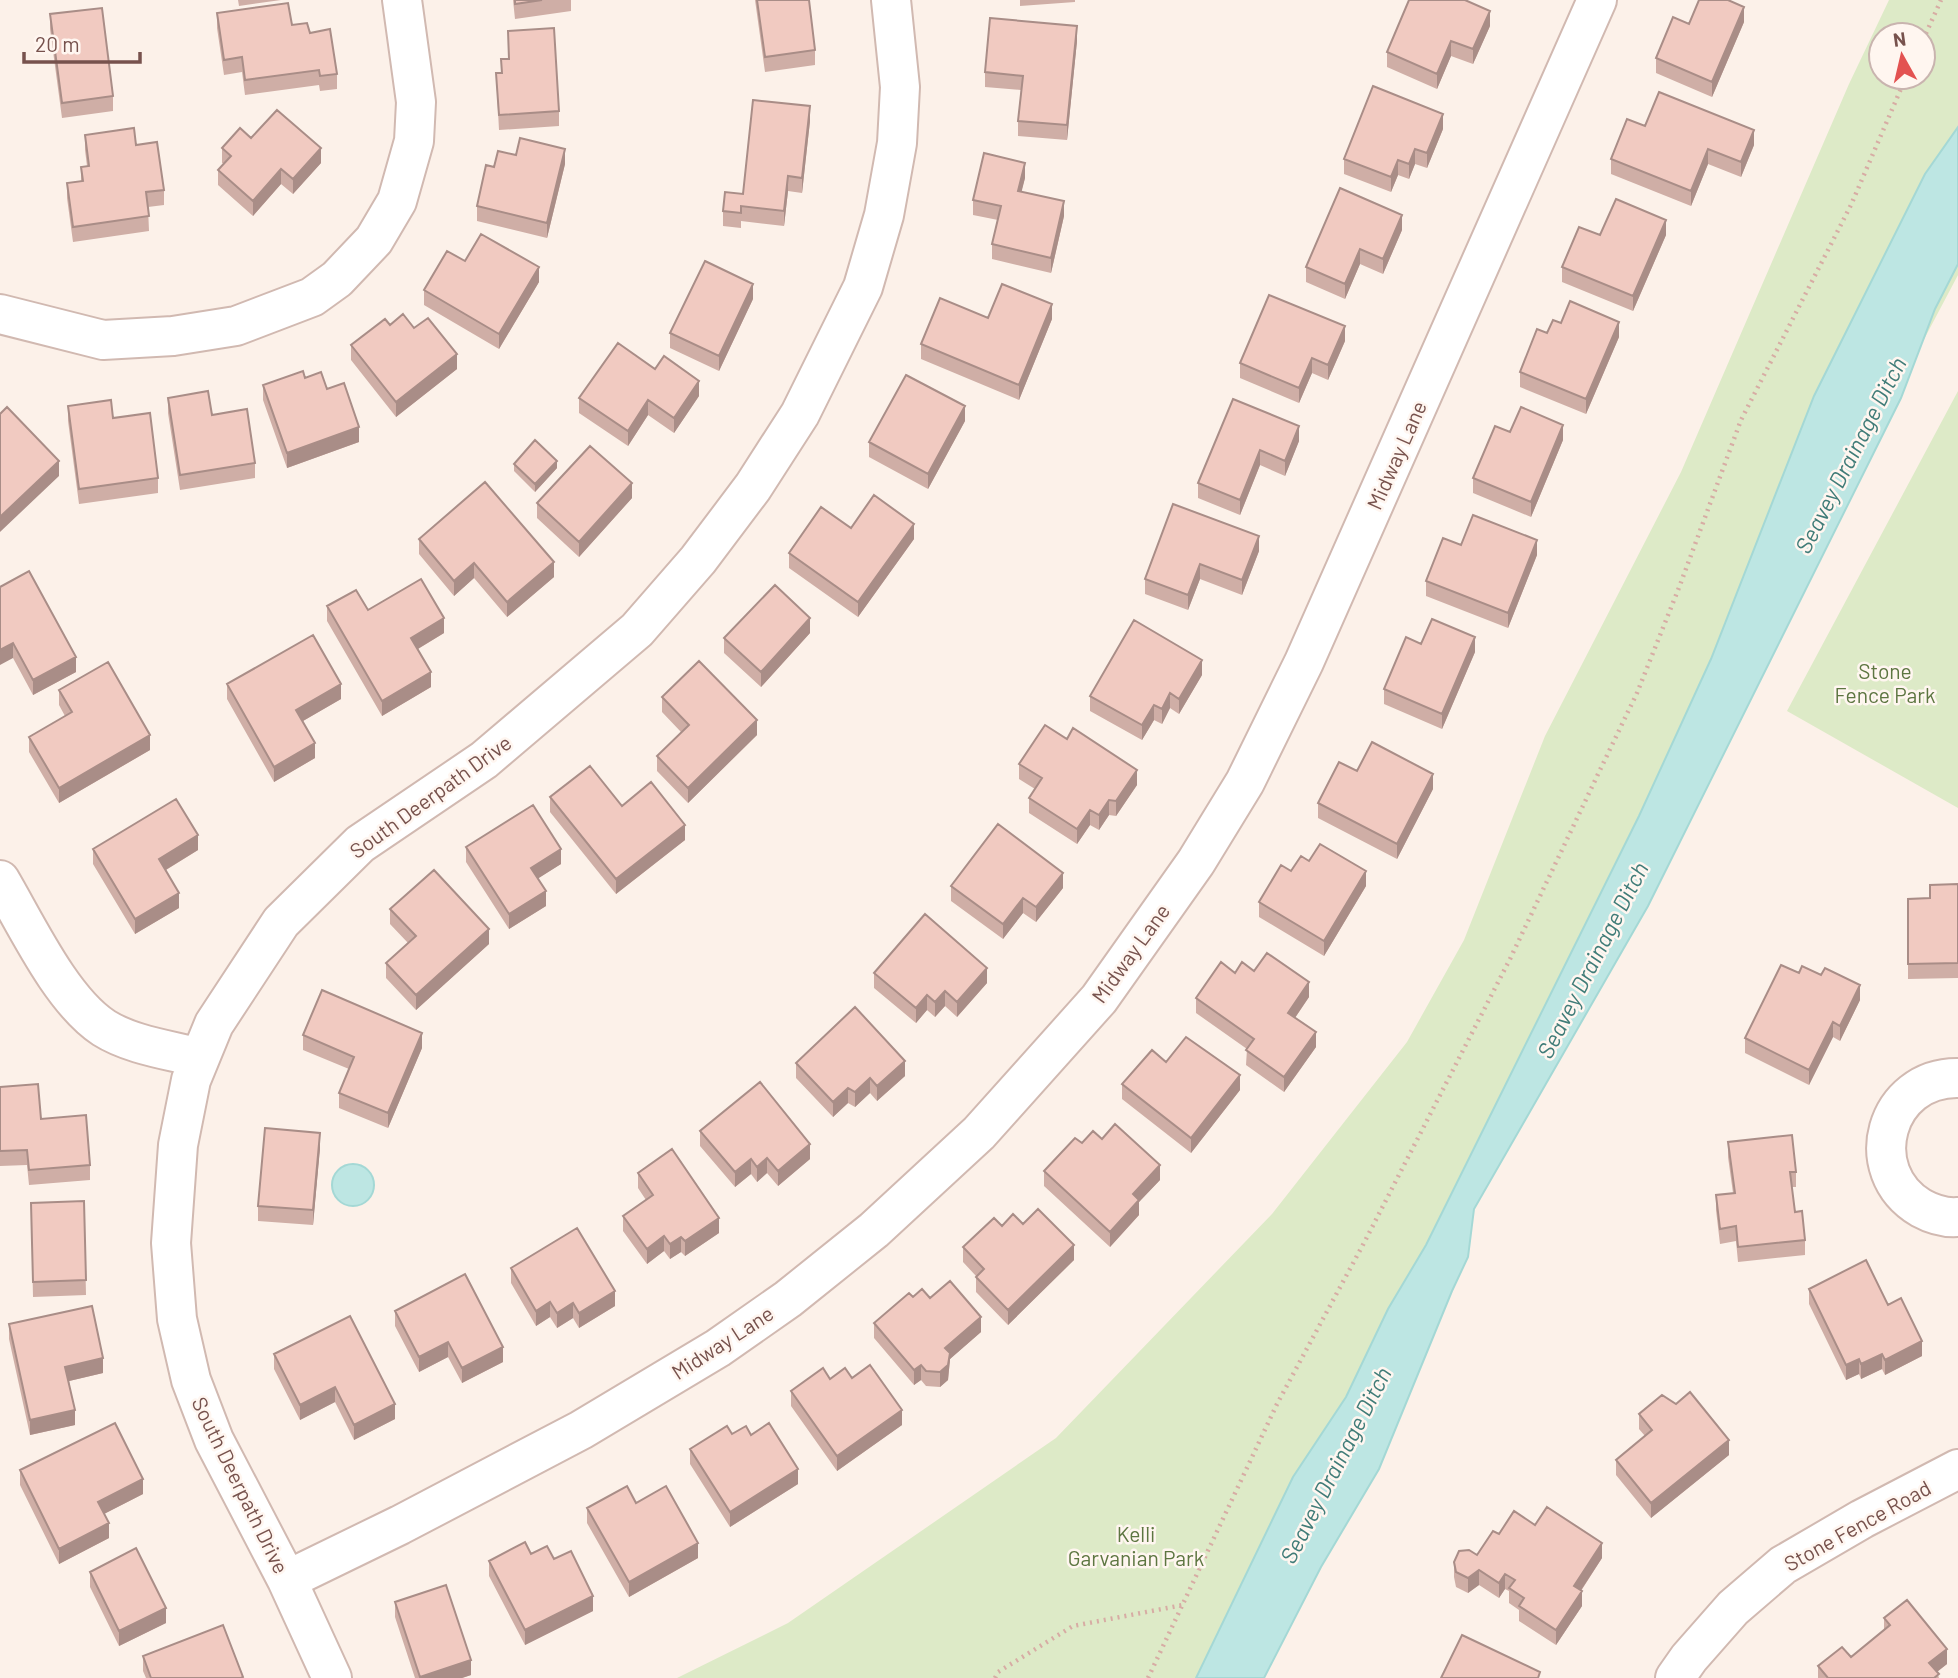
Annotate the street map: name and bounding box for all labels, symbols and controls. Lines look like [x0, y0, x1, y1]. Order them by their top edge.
scale bar [24, 21, 140, 65]
north arrow [1867, 21, 1937, 91]
text: N [1892, 26, 1907, 51]
text: 20 m [35, 31, 80, 56]
water label: Seavey Drainage Ditch [1788, 352, 1912, 558]
street label: Midway Lane [1361, 397, 1431, 513]
park label: Stone Fence Park [1835, 658, 1935, 707]
street label: South Deerpath Drive [344, 729, 516, 863]
water label: Seavey Drainage Ditch [1530, 857, 1654, 1063]
street label: Midway Lane [1086, 899, 1174, 1007]
street label: Midway Lane [666, 1300, 778, 1384]
water label: Seavey Drainage Ditch [1273, 1362, 1397, 1568]
street label: South Deerpath Drive [187, 1393, 295, 1577]
street label: Stone Fence Road [1779, 1474, 1935, 1576]
park label: Kelli Garvanian Park [1068, 1521, 1204, 1570]

